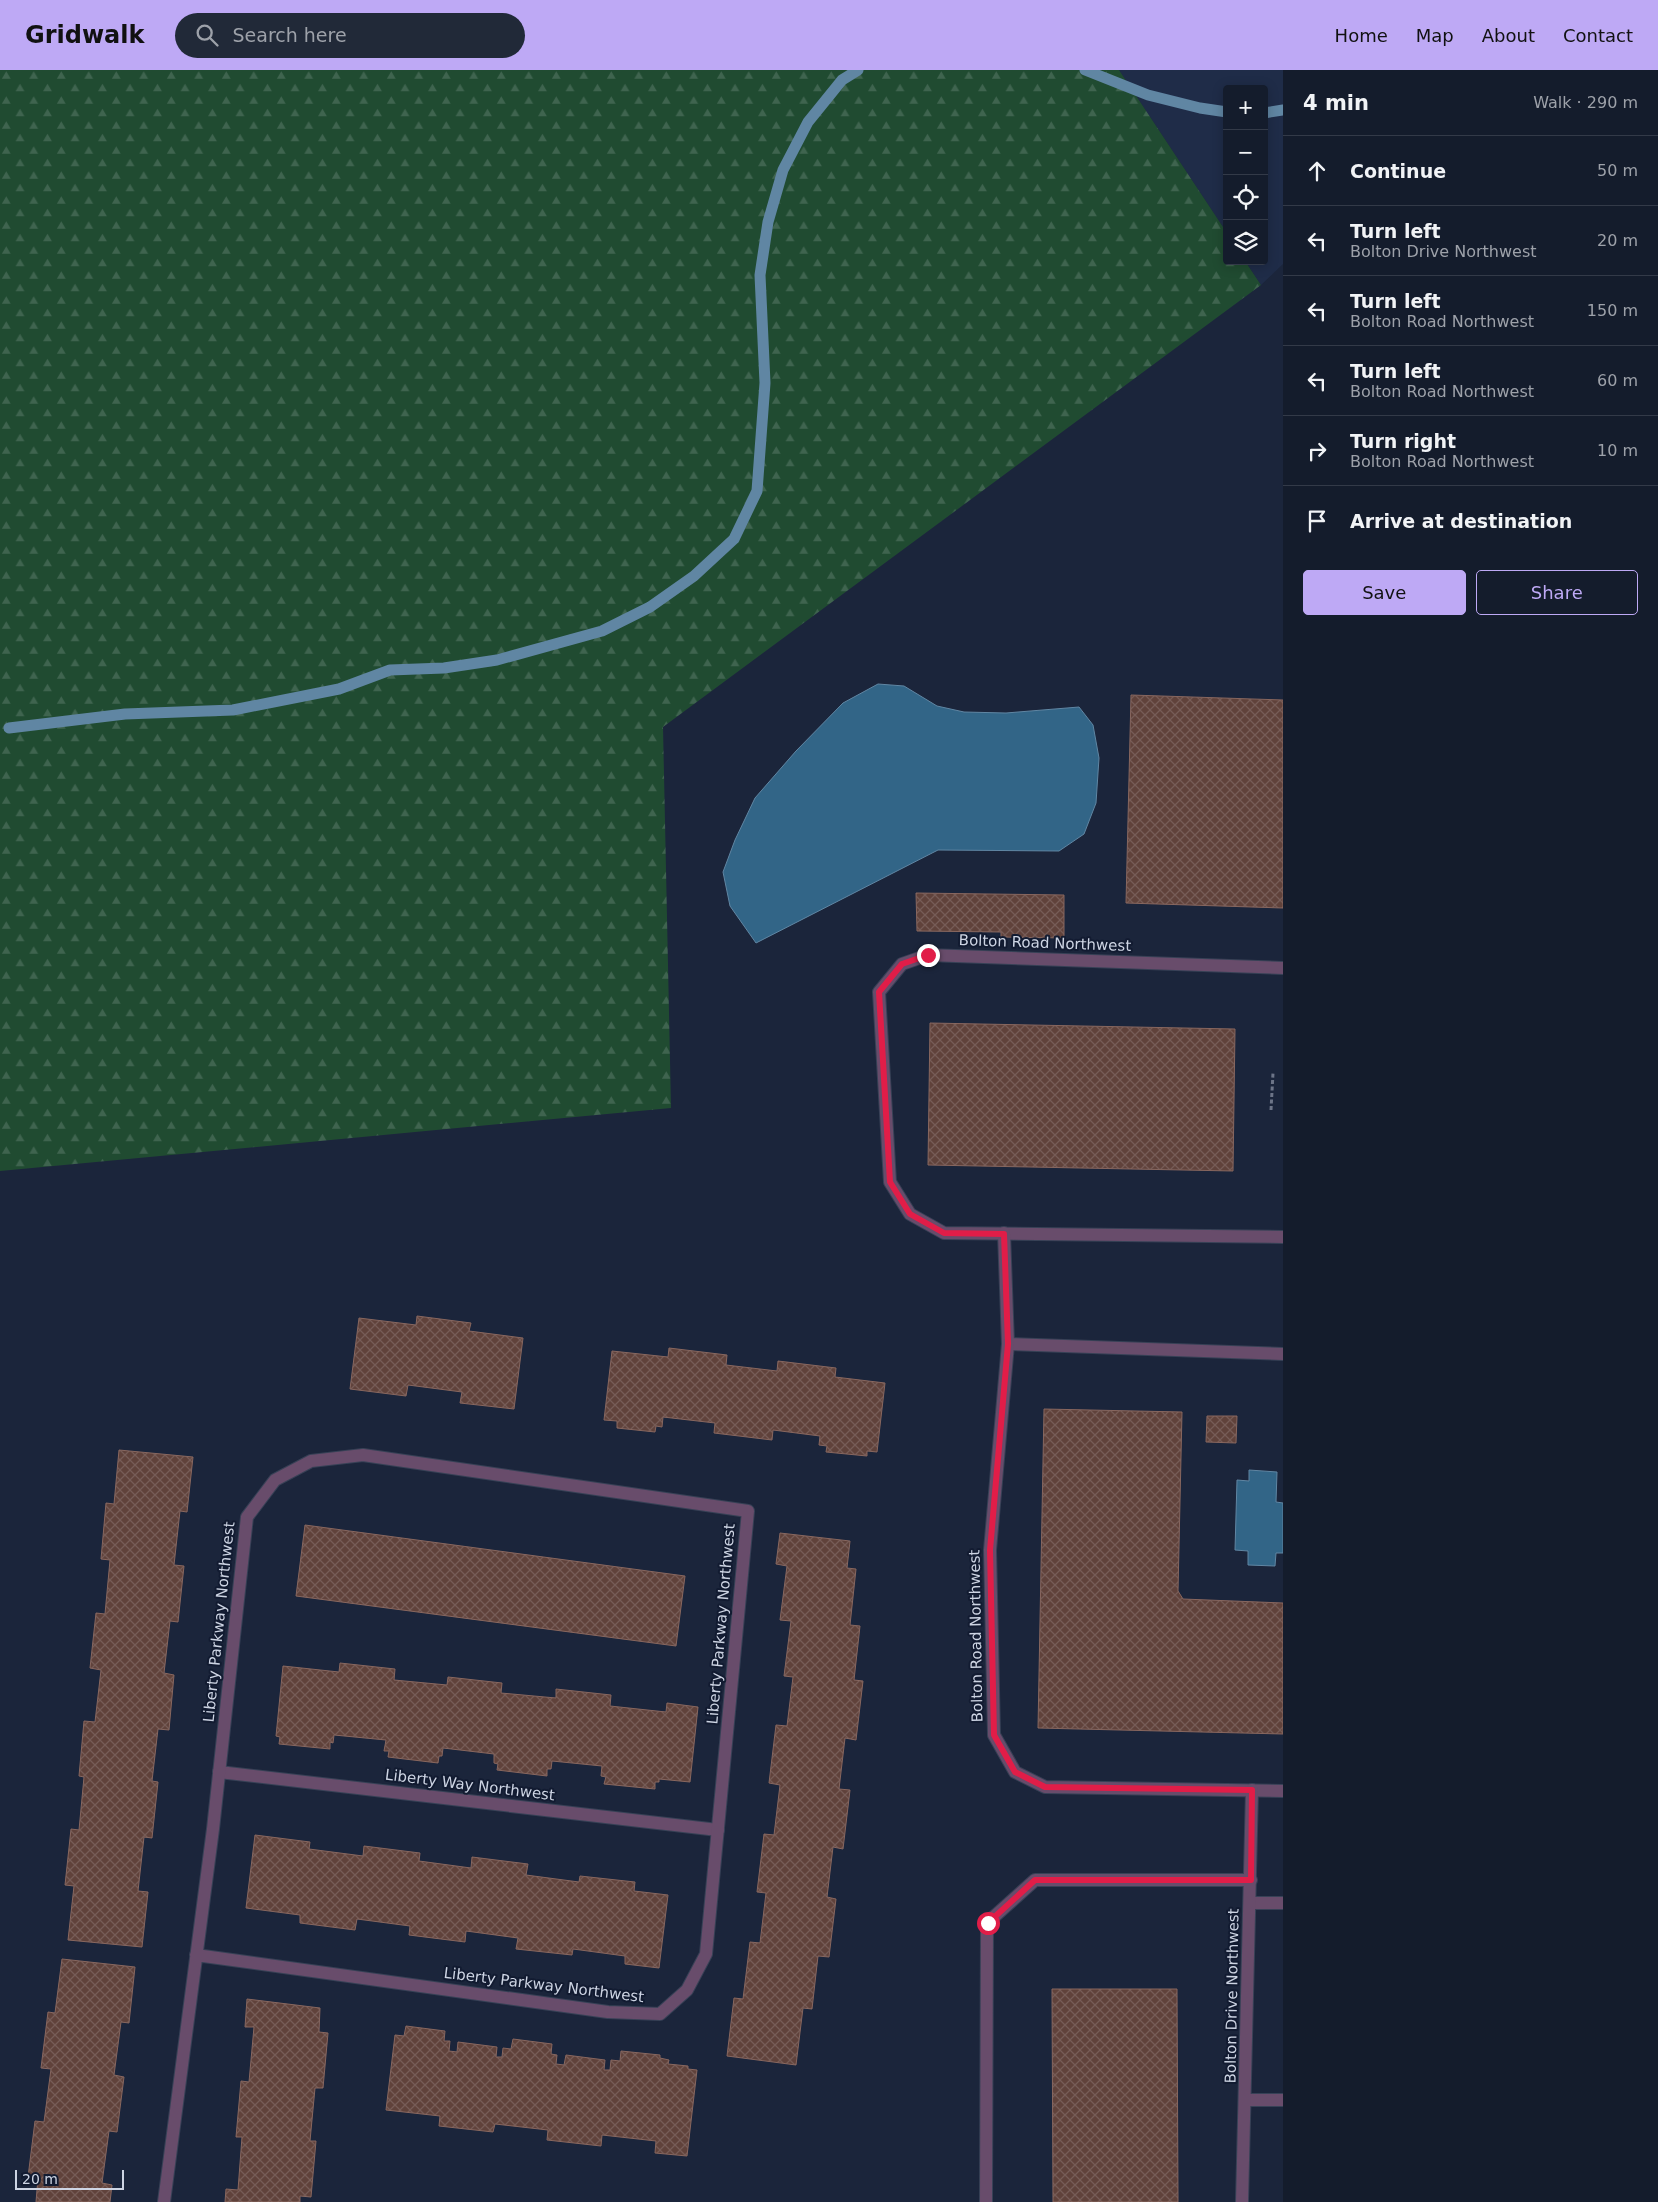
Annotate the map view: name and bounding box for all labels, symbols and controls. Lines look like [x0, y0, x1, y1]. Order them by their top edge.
search box [175, 13, 525, 58]
text: Gridwalk [25, 21, 145, 49]
icon: search [193, 21, 221, 49]
text: Search here [233, 24, 347, 46]
text: Home [1335, 25, 1388, 46]
text: Map [1416, 25, 1454, 46]
text: About [1482, 25, 1535, 46]
text: Contact [1563, 25, 1633, 46]
map controls [1223, 85, 1268, 265]
button: + [1223, 85, 1268, 130]
text: 4 min [1303, 91, 1369, 115]
text: Walk · 290 m [1533, 93, 1638, 112]
button: − [1223, 130, 1268, 175]
icon: ahead [1303, 157, 1331, 185]
text: Continue [1350, 160, 1446, 182]
text: 50 m [1597, 161, 1638, 180]
button: locate [1223, 175, 1268, 220]
button: layers [1223, 220, 1268, 265]
text: Turn left [1350, 220, 1441, 242]
icon: left [1303, 227, 1331, 255]
text: 20 m [1597, 231, 1638, 250]
text: Bolton Drive Northwest [1350, 242, 1537, 261]
text: Turn left [1350, 290, 1441, 312]
icon: left [1303, 297, 1331, 325]
text: 150 m [1587, 301, 1638, 320]
text: Bolton Road Northwest [1350, 312, 1534, 331]
text: Turn left [1350, 360, 1441, 382]
icon: left [1303, 367, 1331, 395]
text: 60 m [1597, 371, 1638, 390]
text: Bolton Road Northwest [1350, 382, 1534, 401]
text: Turn right [1350, 430, 1456, 452]
icon: right [1303, 437, 1331, 465]
text: 10 m [1597, 441, 1638, 460]
text: Bolton Road Northwest [1350, 452, 1534, 471]
icon: arrive [1303, 507, 1331, 535]
text: Arrive at destination [1350, 510, 1572, 532]
button: Save [1303, 570, 1466, 615]
button: Share [1476, 570, 1638, 615]
street label: Bolton Road Northwest [958, 931, 1132, 955]
route end [917, 944, 940, 967]
street label: Liberty Parkway Northwest [200, 1521, 239, 1723]
street label: Liberty Parkway Northwest [703, 1523, 739, 1725]
street label: Bolton Road Northwest [965, 1549, 987, 1722]
street label: Liberty Way Northwest [384, 1766, 556, 1804]
street label: Bolton Drive Northwest [1221, 1908, 1243, 2084]
route start [977, 1912, 1000, 1935]
street label: Liberty Parkway Northwest [443, 1964, 645, 2006]
scale bar [15, 2167, 124, 2190]
text: 20 m [22, 2171, 58, 2187]

